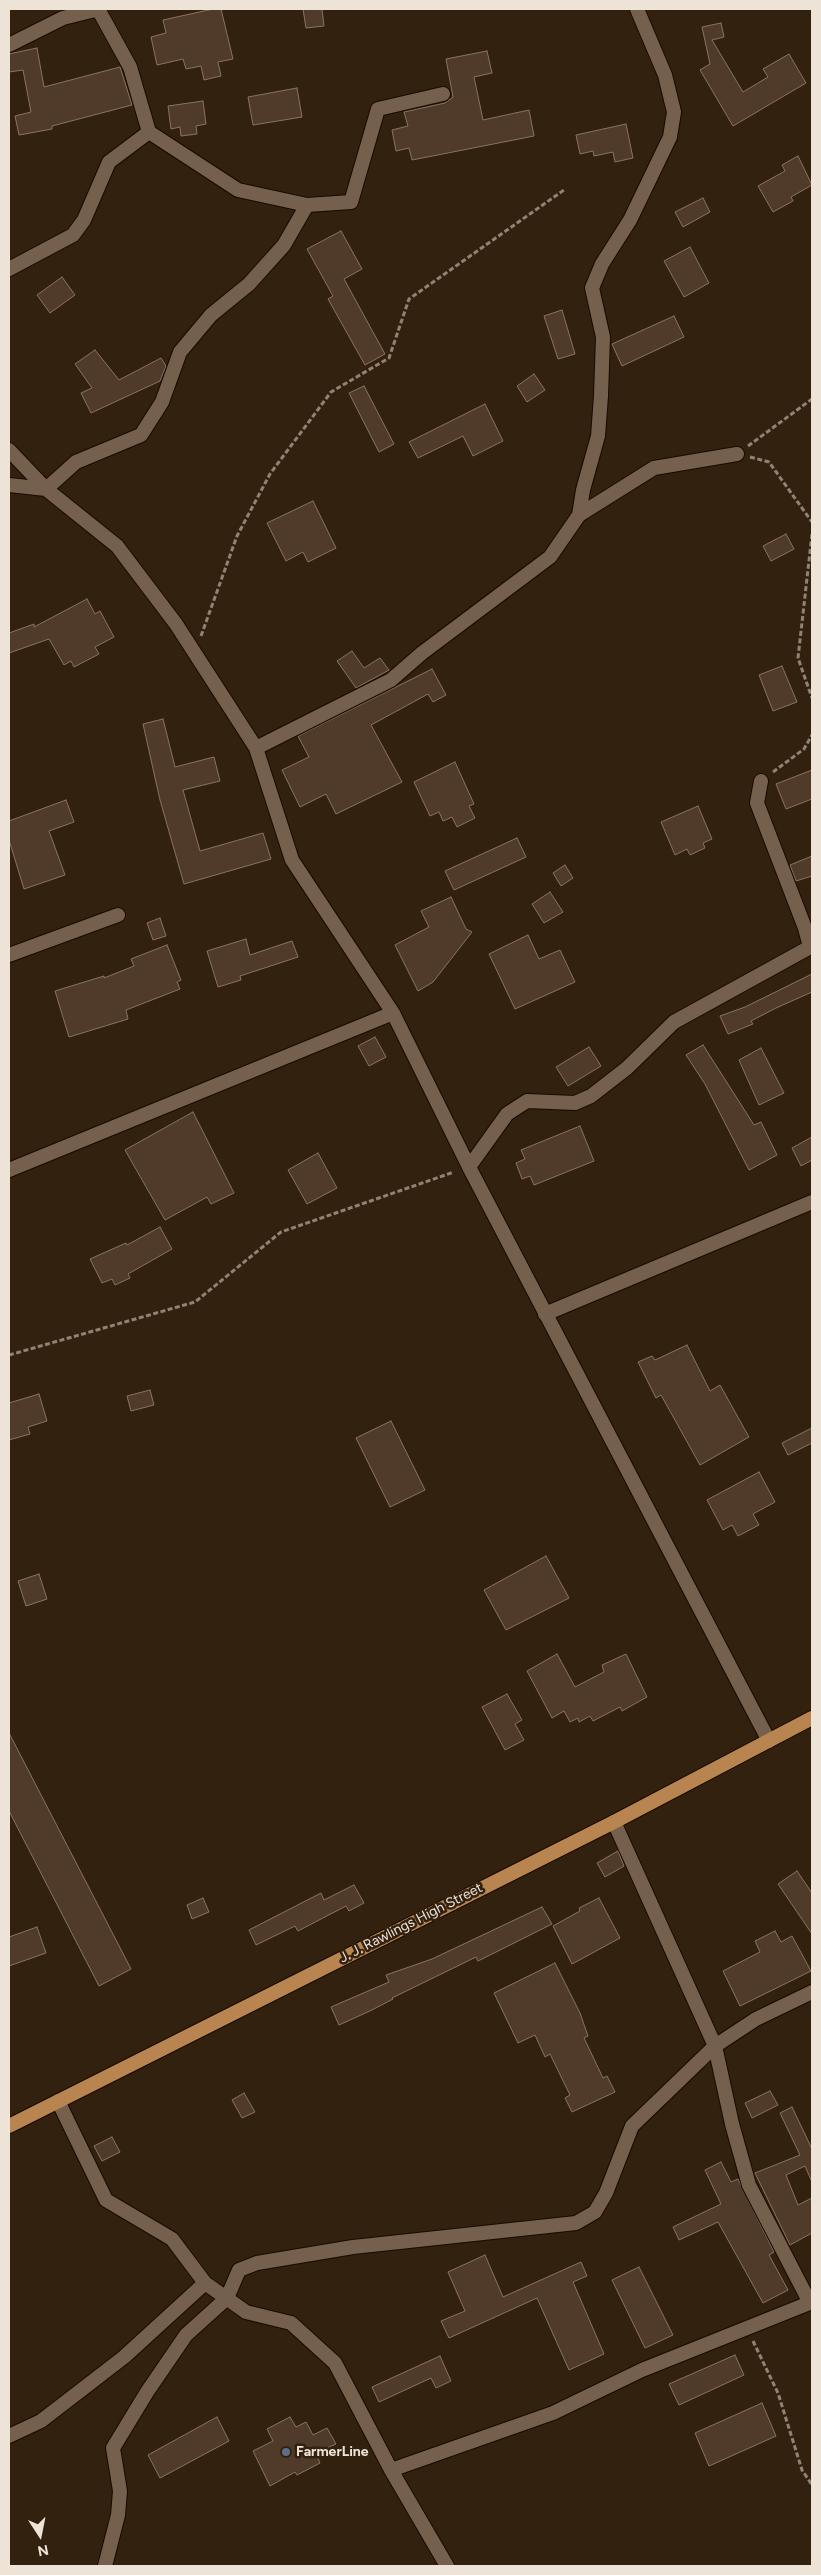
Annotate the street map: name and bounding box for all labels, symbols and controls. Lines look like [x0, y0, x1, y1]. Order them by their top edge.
street label: J. J. Rawlings High Street [336, 1879, 486, 1967]
place label: FarmerLine [296, 2444, 369, 2460]
marker: FarmerLine [280, 2446, 292, 2458]
north arrow [15, 2510, 65, 2560]
text: N [36, 2541, 50, 2560]

